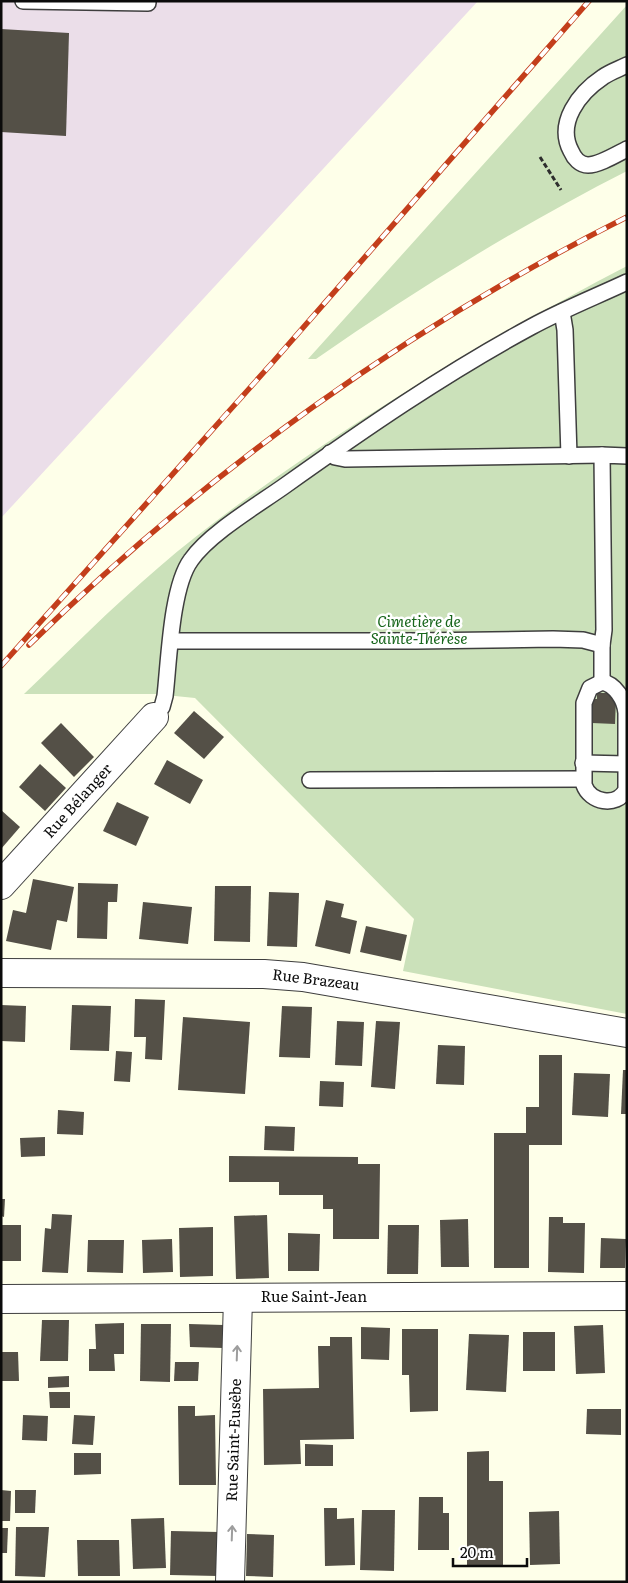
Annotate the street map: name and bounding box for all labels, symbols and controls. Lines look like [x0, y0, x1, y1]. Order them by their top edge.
park label: Cimetière de Sainte-Thérèse [371, 609, 467, 649]
street label: Rue Bélanger [37, 758, 117, 842]
street label: Rue Brazeau [271, 962, 362, 995]
street label: Rue Saint-Jean [261, 1284, 367, 1307]
one-way arrow [232, 1345, 242, 1362]
street label: Rue Saint-Eusèbe [219, 1378, 246, 1502]
one-way arrow [227, 1525, 237, 1542]
scale bar [453, 1536, 527, 1568]
text: 20 m [460, 1540, 494, 1563]

